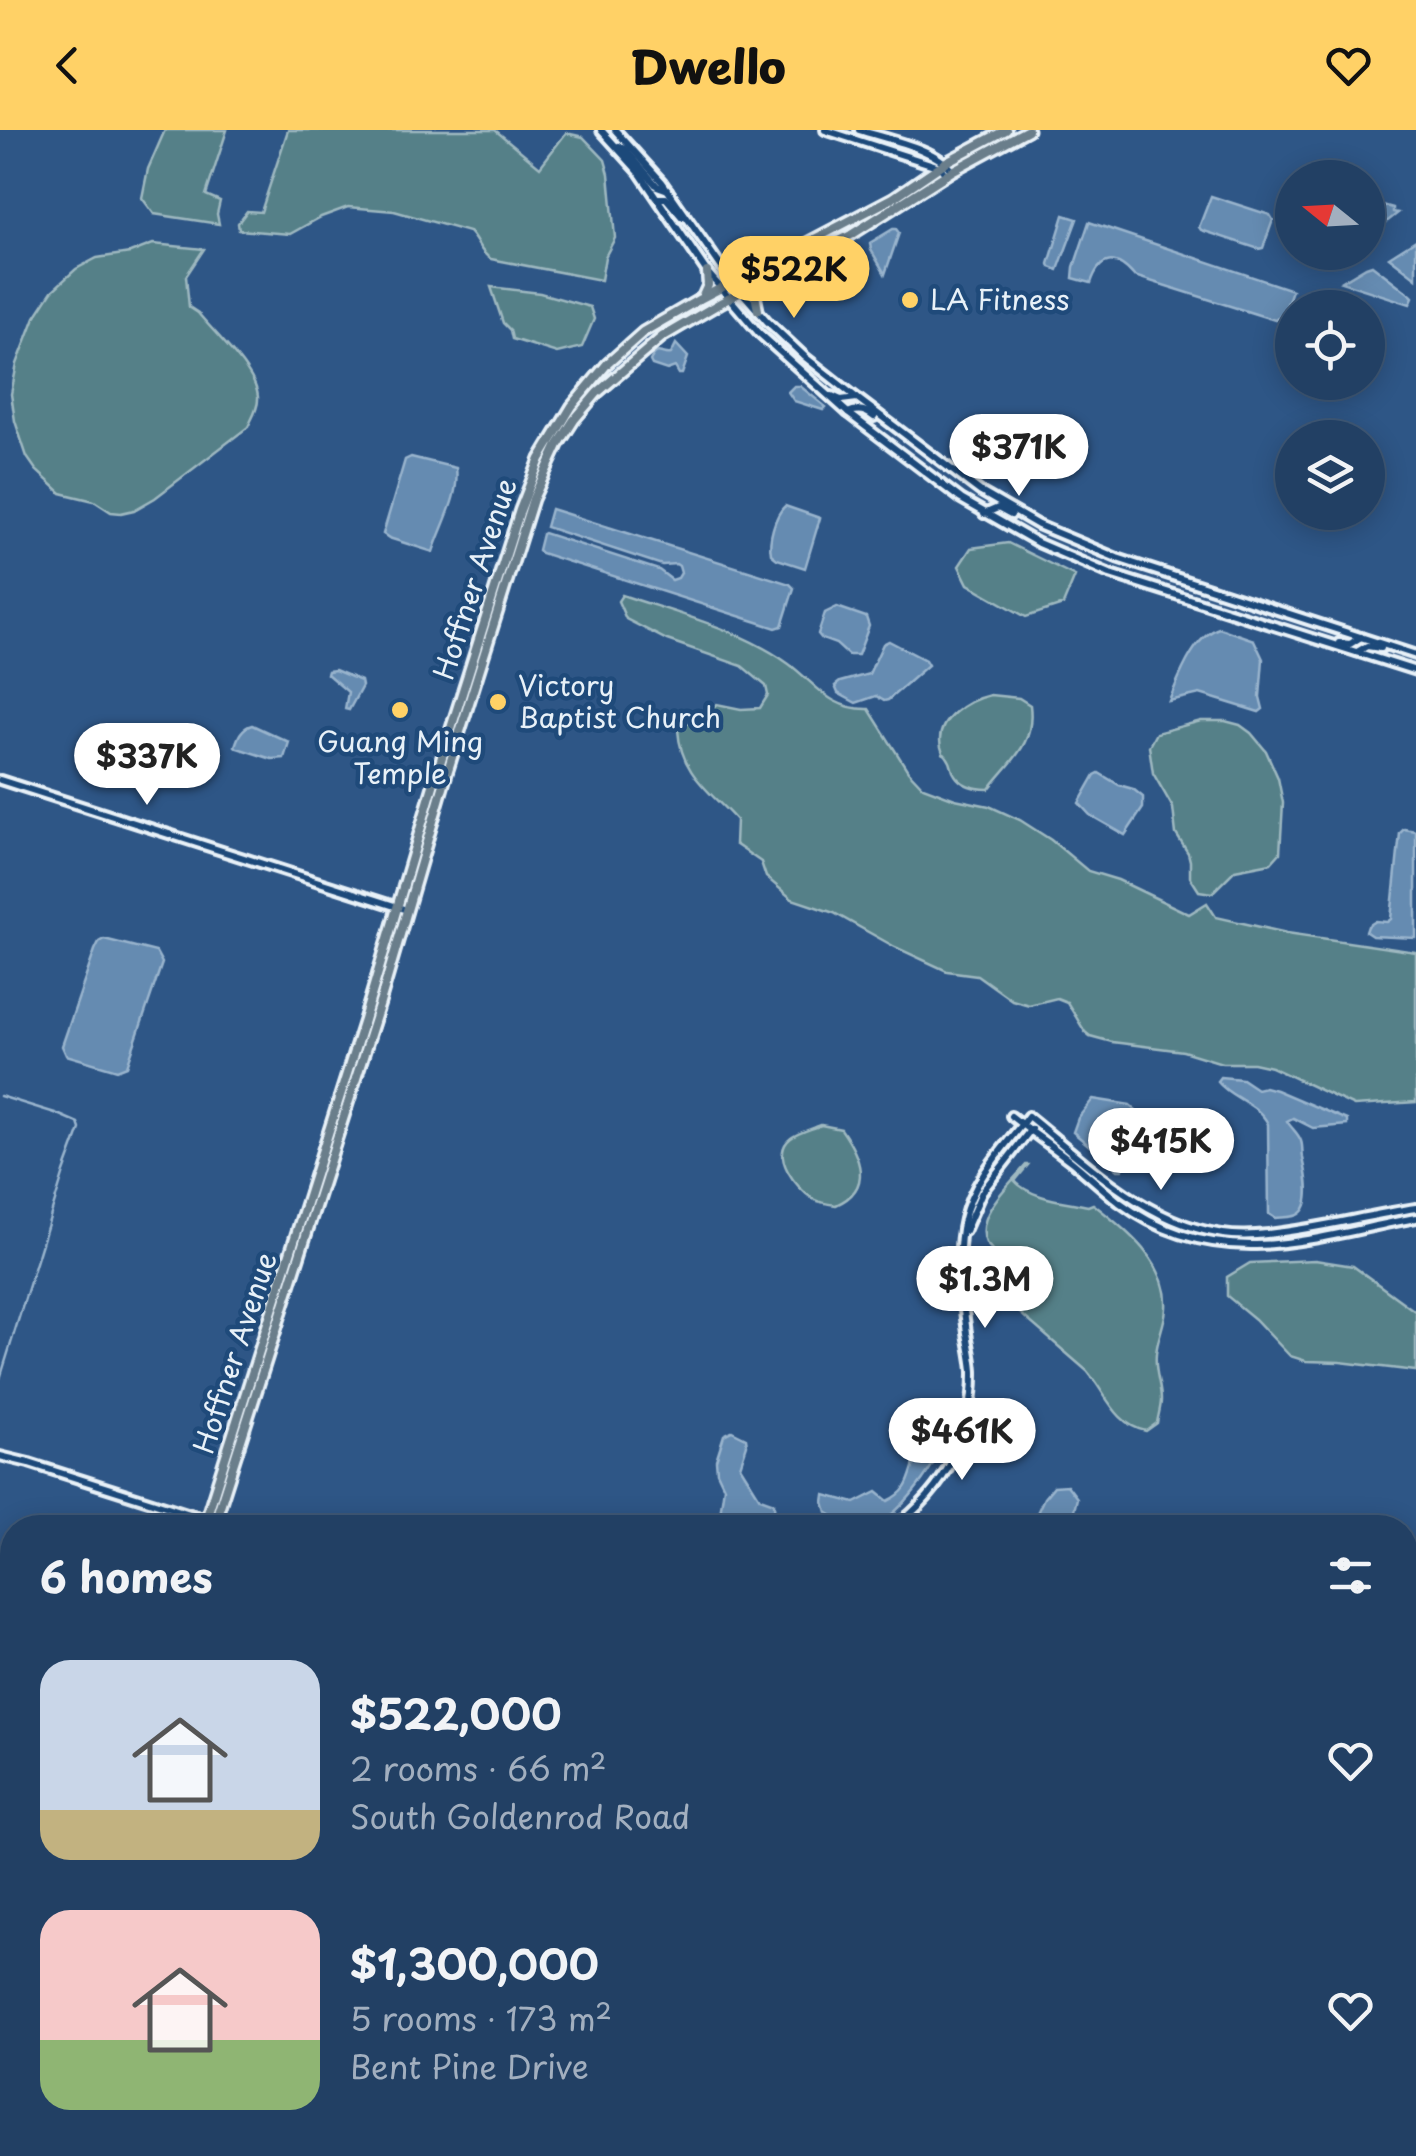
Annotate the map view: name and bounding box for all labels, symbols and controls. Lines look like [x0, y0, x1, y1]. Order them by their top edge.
text: Dwello [630, 31, 786, 99]
icon: back [40, 38, 95, 93]
icon: heart [1321, 38, 1376, 93]
north arrow [1275, 160, 1385, 270]
map controls [1275, 160, 1385, 530]
pin: $522K [724, 236, 864, 321]
text: $522K [740, 244, 848, 292]
place label: LA Fitness [930, 277, 1069, 320]
marker: LA Fitness [899, 289, 921, 311]
button: locate [1275, 290, 1385, 400]
pin: $371K [949, 414, 1089, 499]
button: layers [1275, 420, 1385, 530]
text: $371K [971, 422, 1067, 470]
street label: Hoffner Avenue [421, 472, 526, 685]
place label: Victory Baptist Church [518, 663, 721, 738]
marker: Victory Baptist Church [487, 691, 509, 713]
marker: Guang Ming Temple [389, 699, 411, 721]
place label: Guang Ming Temple [317, 719, 483, 794]
pin: $337K [77, 723, 217, 808]
text: $337K [96, 731, 198, 779]
pin: $415K [1091, 1108, 1231, 1193]
text: $415K [1110, 1116, 1212, 1164]
street label: Hoffner Avenue [181, 1246, 286, 1459]
pin: $1.3M [915, 1246, 1055, 1331]
text: $1.3M [938, 1254, 1032, 1302]
pin: $461K [892, 1398, 1032, 1483]
text: $461K [911, 1406, 1013, 1454]
text: 6 homes [40, 1544, 213, 1607]
icon: filters [1323, 1548, 1378, 1603]
text: $522,000 [350, 1681, 562, 1744]
icon: home [120, 1700, 240, 1820]
icon: heart [1323, 1733, 1378, 1788]
text: 2 rooms · 66 m² [350, 1744, 607, 1792]
text: South Goldenrod Road [350, 1792, 690, 1840]
text: $1,300,000 [350, 1931, 599, 1994]
icon: home [120, 1950, 240, 2070]
icon: heart [1323, 1983, 1378, 2038]
text: 5 rooms · 173 m² [350, 1994, 612, 2042]
text: Bent Pine Drive [350, 2042, 589, 2090]

